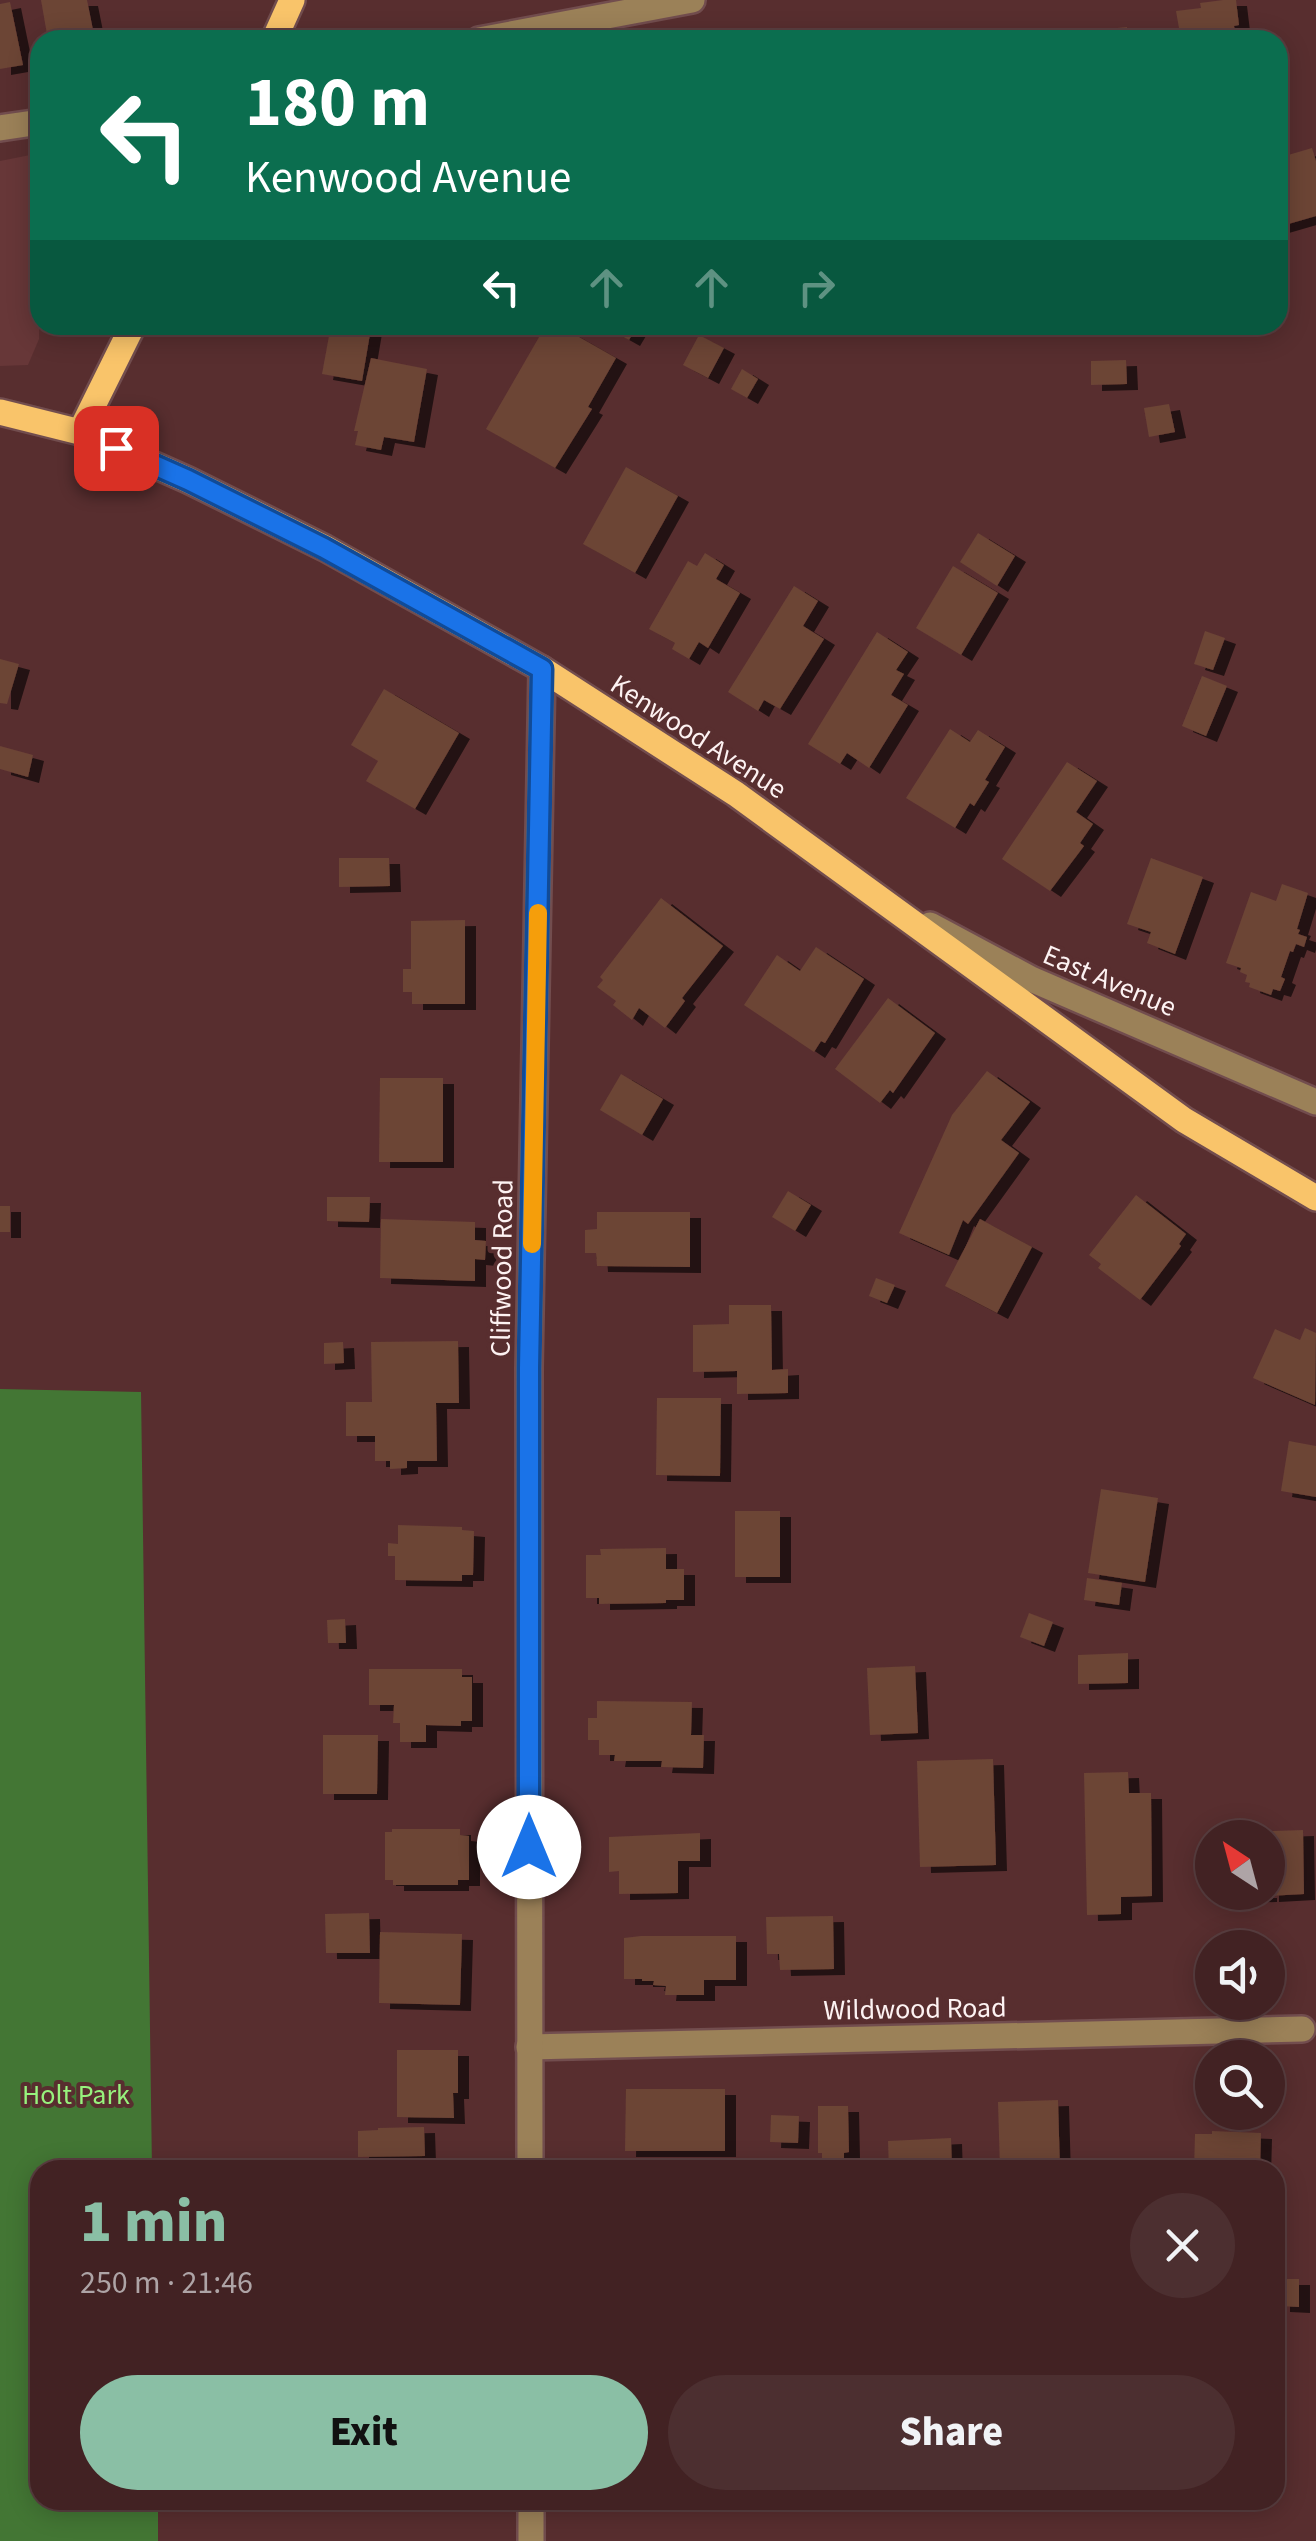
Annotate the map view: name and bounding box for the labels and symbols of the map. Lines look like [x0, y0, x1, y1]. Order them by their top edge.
pin [74, 406, 159, 491]
street label: Kenwood Avenue [602, 665, 794, 809]
street label: East Avenue [1037, 935, 1183, 1027]
street label: Cliffwood Road [480, 1179, 524, 1357]
position arrow [477, 1795, 581, 1899]
north arrow [1195, 1820, 1285, 1910]
street label: Wildwood Road [823, 1987, 1007, 2031]
park label: Holt Park [22, 2075, 130, 2115]

